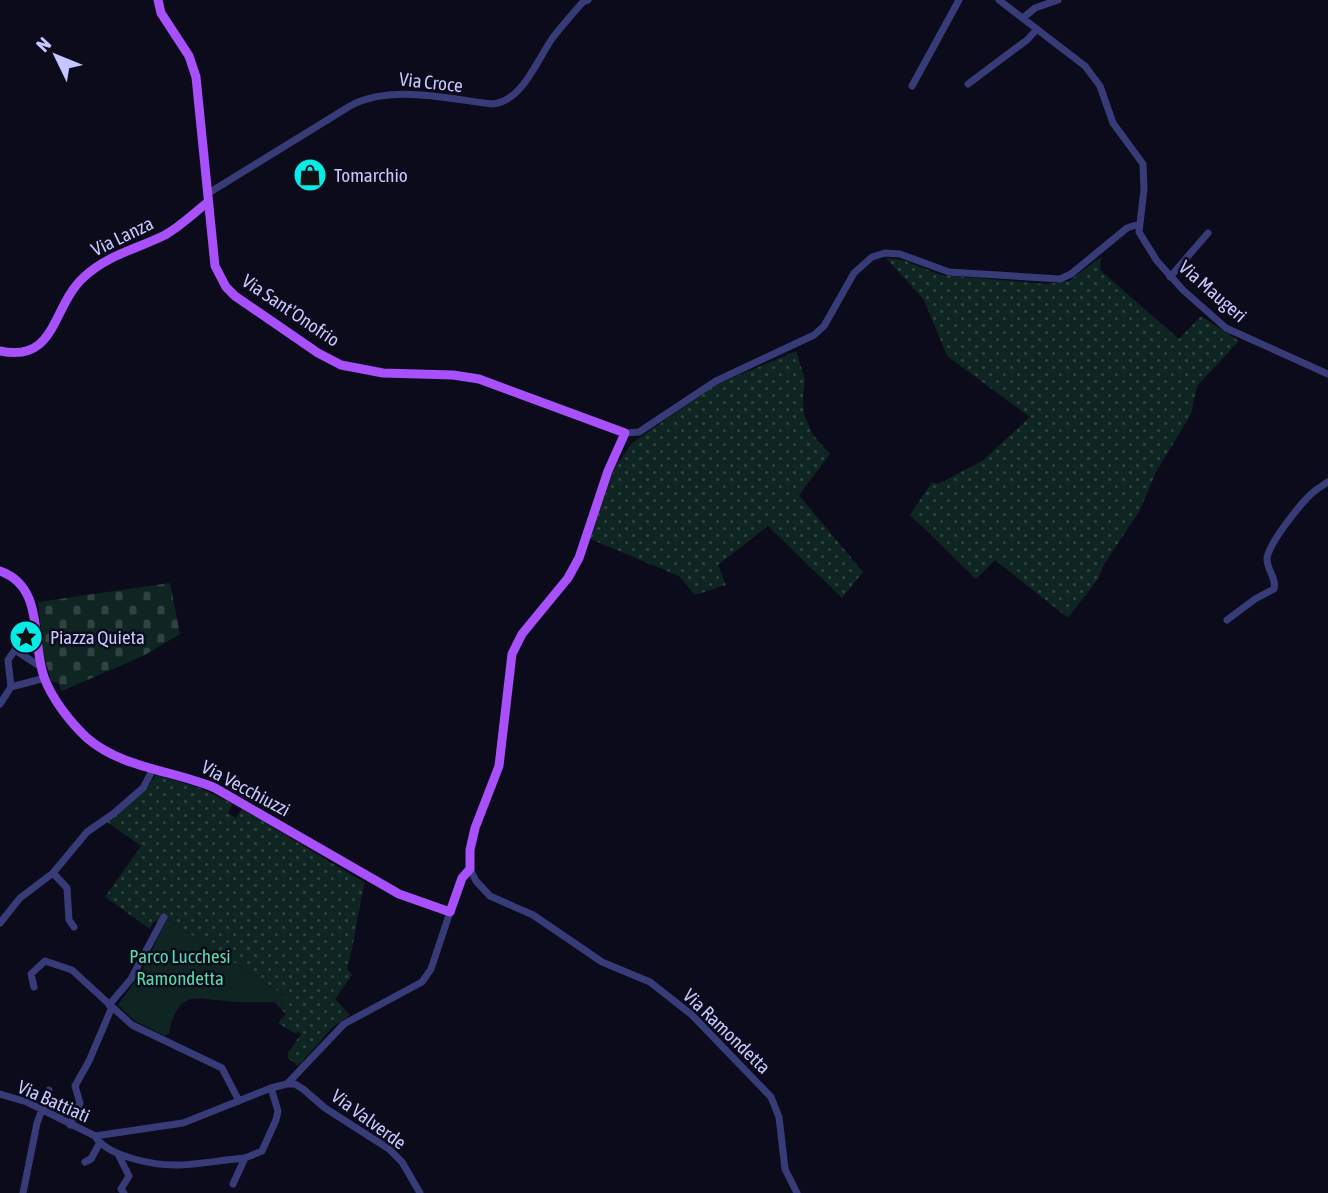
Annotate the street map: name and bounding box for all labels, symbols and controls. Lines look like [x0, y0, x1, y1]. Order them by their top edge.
north arrow [21, 21, 91, 91]
text: N [32, 33, 55, 56]
street label: Via Croce [398, 68, 464, 96]
shop icon: Tomarchio [291, 156, 329, 194]
place label: Tomarchio [334, 164, 408, 186]
street label: Via Lanza [87, 212, 157, 260]
street label: Via Maugeri [1175, 256, 1251, 326]
street label: Via Sant'Onofrio [238, 269, 344, 351]
place icon: Piazza Quieta [7, 618, 45, 656]
place label: Piazza Quieta [50, 626, 145, 648]
street label: Via Vecchiuzzi [198, 755, 294, 821]
park label: Parco Lucchesi Ramondetta [129, 945, 231, 989]
street label: Via Ramondetta [679, 984, 775, 1078]
street label: Via Battiati [14, 1075, 94, 1127]
street label: Via Valverde [327, 1085, 411, 1153]

